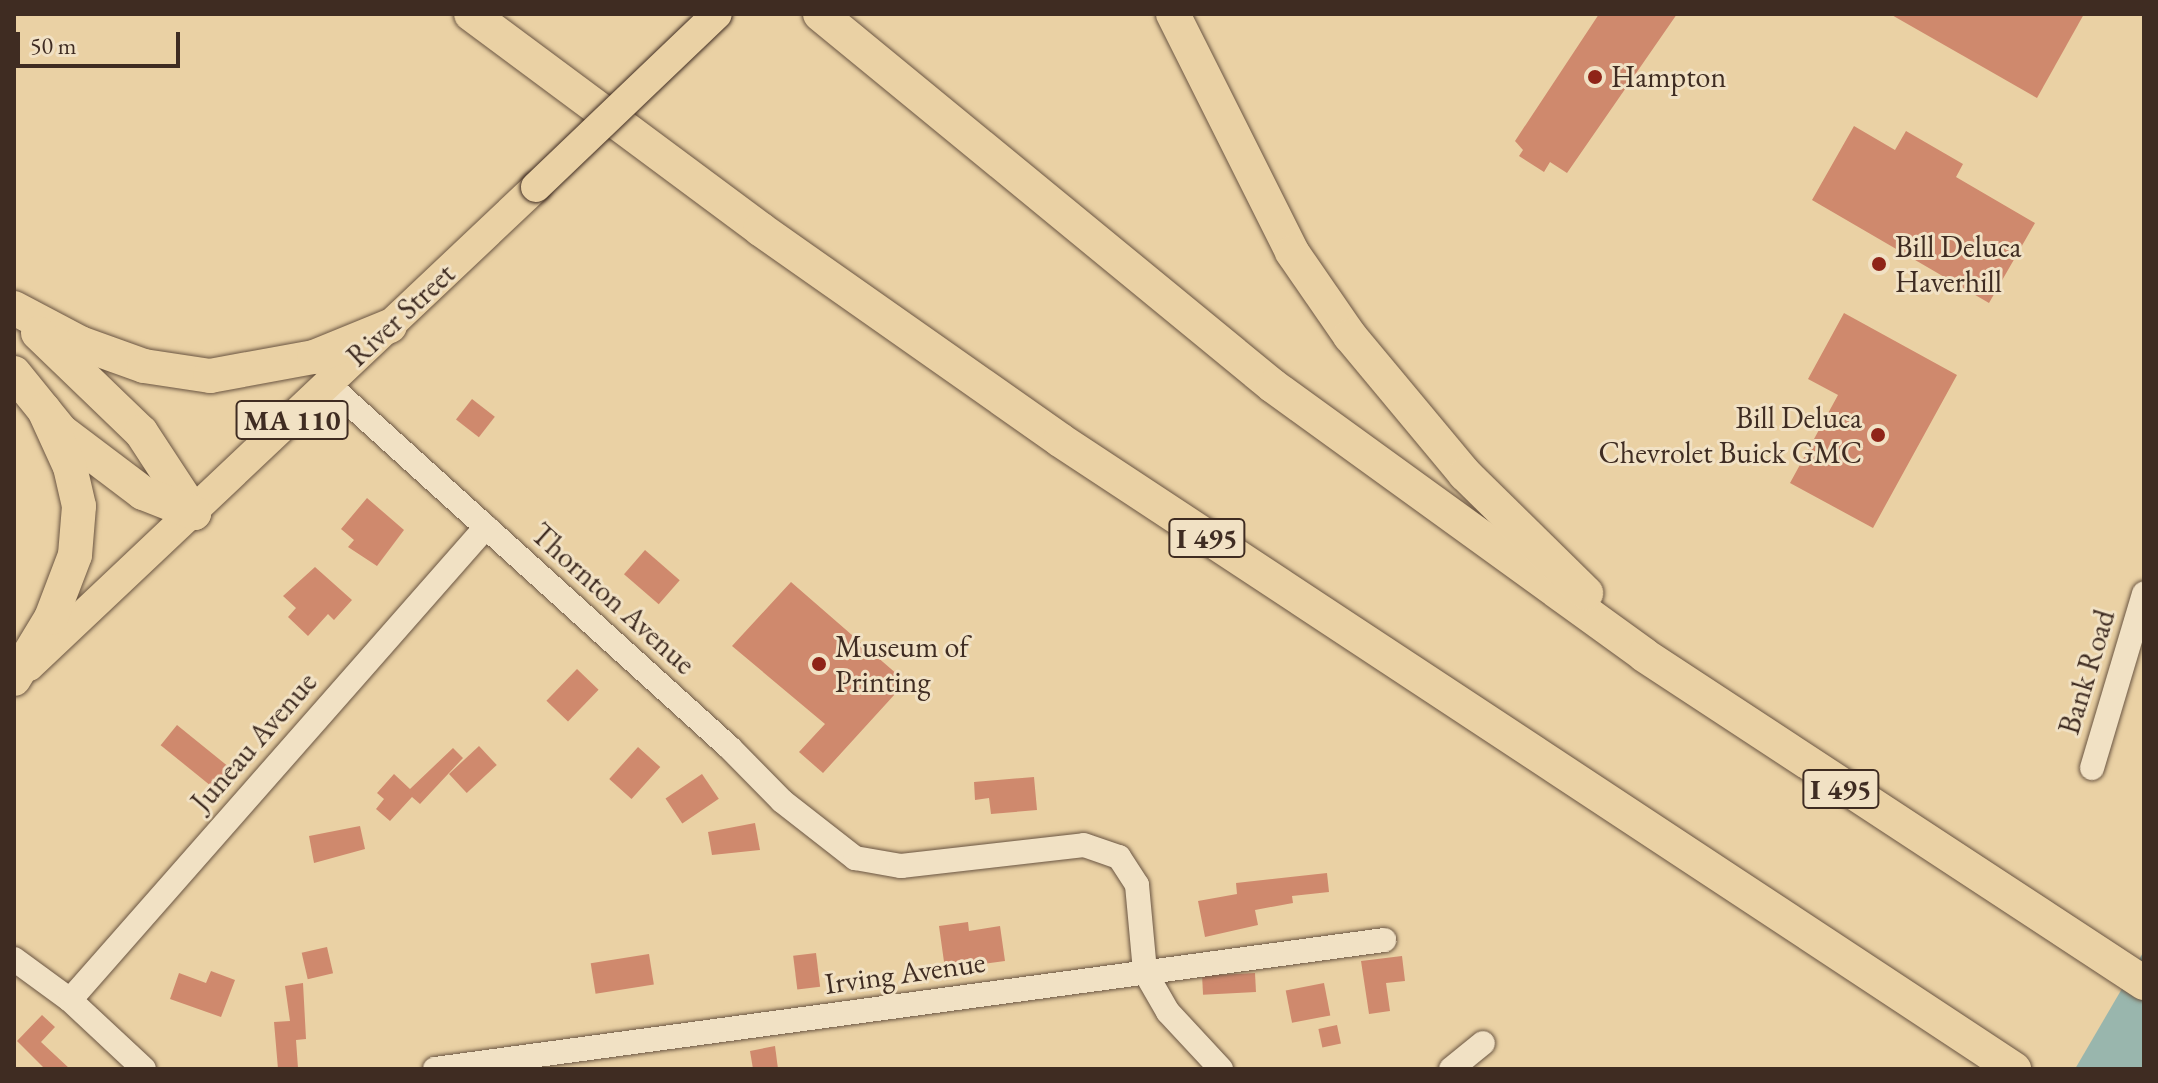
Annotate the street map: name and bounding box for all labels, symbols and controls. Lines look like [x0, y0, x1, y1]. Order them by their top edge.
scale bar [20, 16, 184, 66]
text: 50 m [30, 30, 77, 61]
place label: Hampton [1611, 59, 1726, 95]
marker: Hampton [1586, 68, 1604, 86]
place label: Bill Deluca Haverhill [1895, 229, 2021, 300]
marker: Bill Deluca Haverhill [1870, 255, 1888, 273]
street label: River Street [339, 256, 463, 374]
road number: MA 110 [234, 396, 350, 444]
place label: Bill Deluca Chevrolet Buick GMC [1598, 400, 1862, 470]
marker: Bill Deluca Chevrolet Buick GMC [1869, 426, 1887, 444]
road number: I 495 [1167, 514, 1247, 562]
street label: Thornton Avenue [523, 516, 703, 682]
street label: Bank Road [2051, 605, 2123, 739]
place label: Museum of Printing [835, 629, 969, 700]
marker: Museum of Printing [810, 655, 828, 673]
street label: Juneau Avenue [184, 665, 324, 819]
road number: I 495 [1801, 765, 1881, 813]
street label: Irving Avenue [822, 944, 988, 1002]

